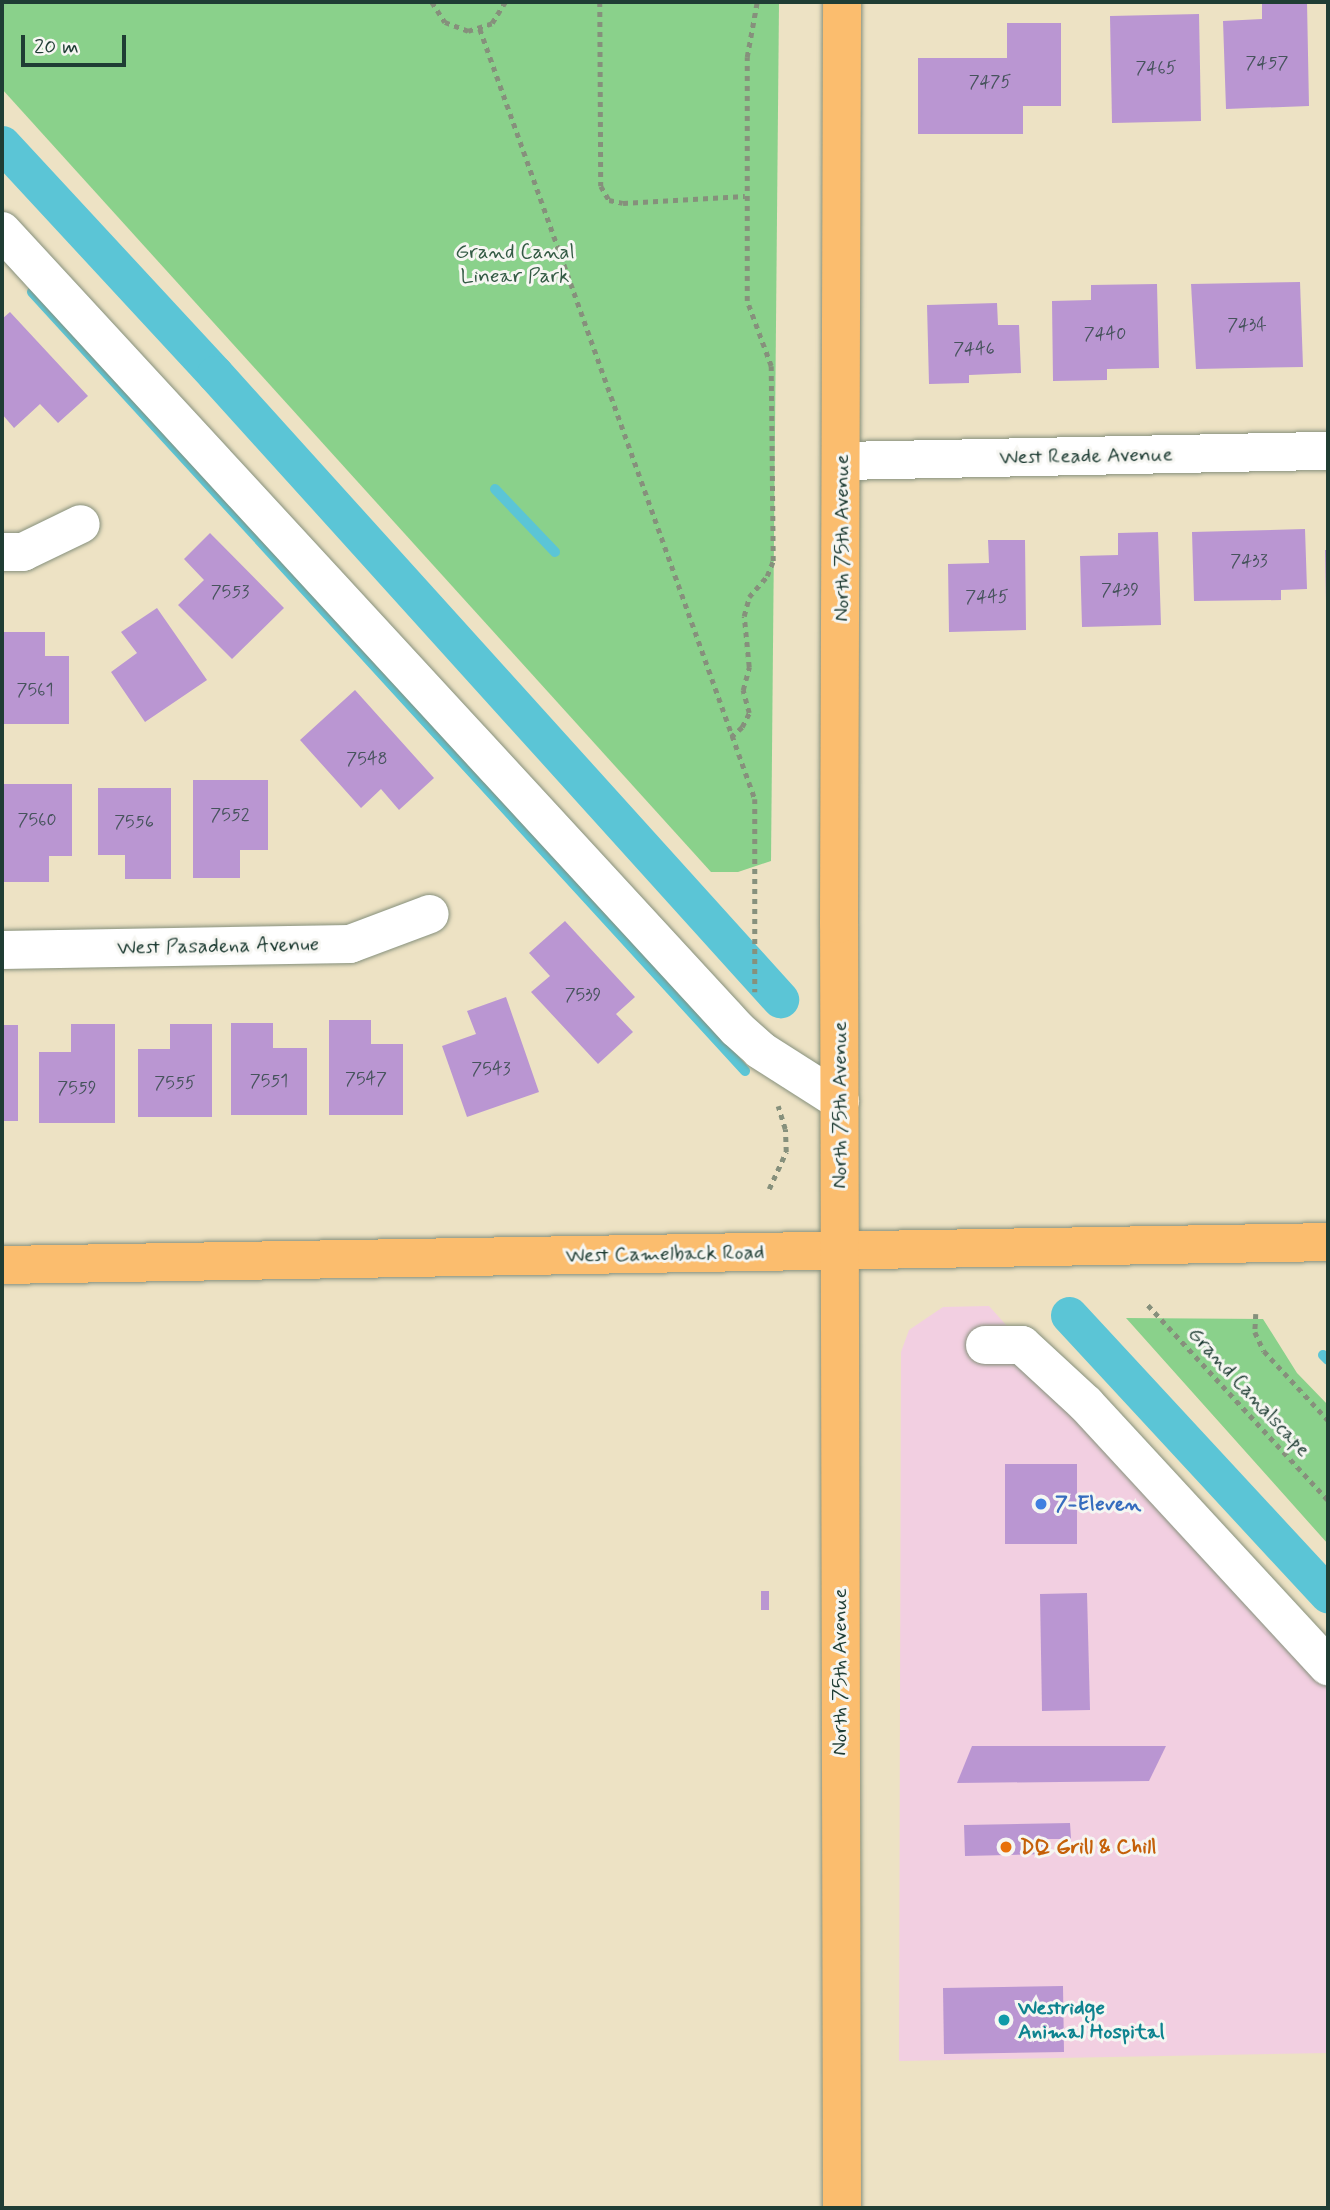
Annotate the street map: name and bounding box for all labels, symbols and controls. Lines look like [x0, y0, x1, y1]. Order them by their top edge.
scale bar [24, 21, 130, 65]
text: 20 m [34, 33, 79, 61]
house number: 7457 [1246, 52, 1288, 74]
house number: 7465 [1135, 57, 1177, 79]
house number: 7475 [969, 71, 1011, 93]
park label: Grand Canal Linear Park [457, 239, 573, 289]
house number: 7434 [1227, 314, 1267, 336]
house number: 7440 [1084, 323, 1126, 345]
house number: 7446 [953, 338, 995, 360]
street label: West Reade Avenue [999, 442, 1173, 470]
street label: North 75th Avenue [829, 454, 855, 622]
house number: 7433 [1230, 550, 1268, 572]
house number: 7439 [1101, 579, 1139, 601]
house number: 7553 [211, 581, 249, 603]
house number: 7445 [965, 586, 1009, 608]
house number: 7561 [16, 679, 54, 701]
house number: 7548 [346, 748, 388, 770]
house number: 7552 [210, 804, 250, 826]
house number: 7560 [17, 809, 57, 831]
house number: 7556 [114, 811, 154, 833]
street label: West Pasadena Avenue [115, 932, 321, 960]
house number: 7539 [565, 984, 601, 1006]
street label: North 75th Avenue [827, 1021, 853, 1189]
house number: 7543 [471, 1058, 511, 1080]
house number: 7547 [345, 1068, 387, 1090]
house number: 7551 [250, 1070, 288, 1092]
house number: 7555 [154, 1072, 196, 1094]
house number: 7559 [57, 1077, 97, 1099]
street label: West Camelback Road [565, 1240, 765, 1268]
street label: Grand Canalscape [1183, 1322, 1315, 1462]
place label: 7-Eleven [1055, 1491, 1141, 1517]
marker: 7-Eleven [1033, 1496, 1049, 1512]
street label: North 75th Avenue [827, 1588, 853, 1756]
place label: DQ Grill & Chill [1020, 1834, 1156, 1860]
marker: DQ Grill & Chill [998, 1839, 1014, 1855]
place label: Westridge Animal Hospital [1018, 1995, 1165, 2045]
marker: Westridge Animal Hospital [996, 2012, 1012, 2028]

